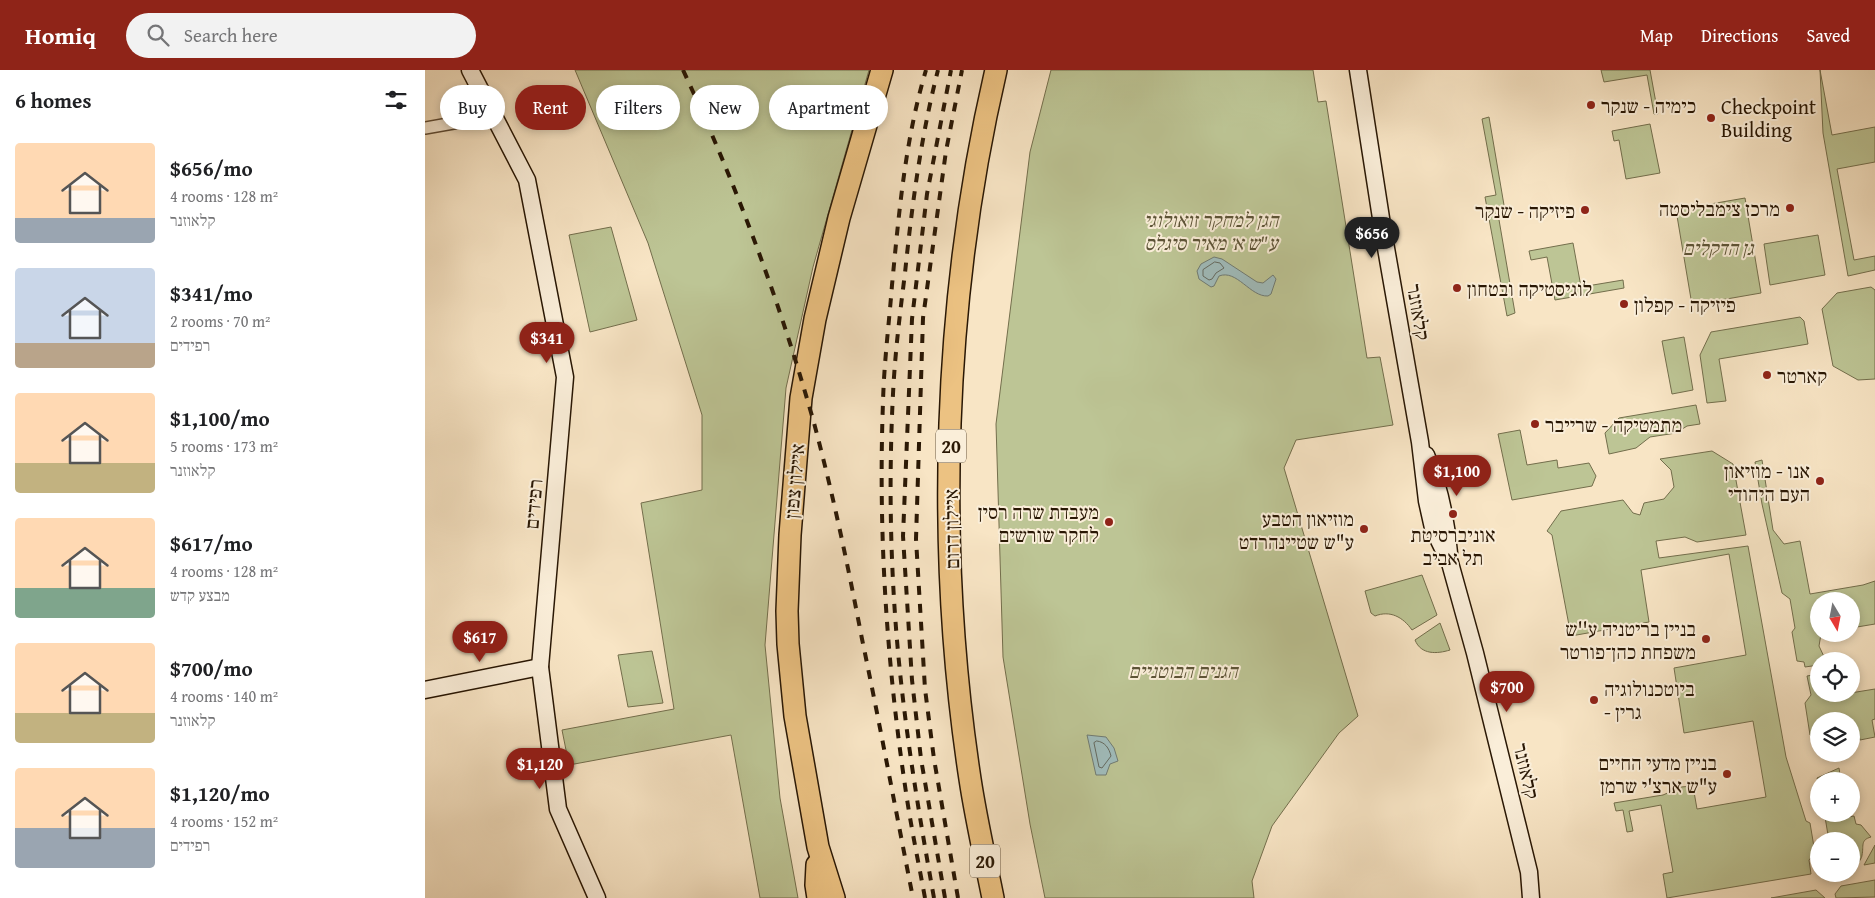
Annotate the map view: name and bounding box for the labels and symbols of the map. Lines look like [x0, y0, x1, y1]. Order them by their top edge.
place label: כימיה - שנקר [1601, 91, 1696, 120]
place label: Checkpoint Building [1721, 92, 1816, 144]
marker: כימיה - שנקר [1585, 99, 1597, 111]
marker: Checkpoint Building [1705, 112, 1717, 124]
place label: מרכז צימבליסטה [1659, 194, 1780, 223]
place label: פיזיקה - שנקר [1475, 196, 1575, 225]
marker: מרכז צימבליסטה [1784, 202, 1796, 214]
marker: פיזיקה - שנקר [1579, 204, 1591, 216]
park label: הגן למחקר זואולוגי ע"ש א׳ מאיר סיגלס [1144, 205, 1281, 257]
pin: $656 [1342, 216, 1402, 259]
park label: גן הדקלים [1683, 233, 1755, 262]
place label: לוגיסטיקה ובטחון [1467, 274, 1592, 303]
street label: קלאוזנר [1400, 282, 1438, 342]
marker: לוגיסטיקה ובטחון [1451, 282, 1463, 294]
place label: פיזיקה - קפלון [1634, 290, 1736, 319]
marker: פיזיקה - קפלון [1618, 298, 1630, 310]
pin: $341 [517, 322, 577, 364]
place label: קארטר [1777, 361, 1827, 390]
marker: קארטר [1761, 369, 1773, 381]
place label: מתמטיקה - שרייבר [1545, 410, 1682, 439]
marker: מתמטיקה - שרייבר [1529, 418, 1541, 430]
road number: 20 [936, 430, 966, 462]
street label: איילון צפון [776, 442, 812, 520]
pin: $1,100 [1416, 454, 1498, 497]
place label: אנו - מוזיאון העם היהודי [1724, 456, 1810, 508]
marker: אנו - מוזיאון העם היהודי [1814, 475, 1826, 487]
street label: רפידים [516, 478, 550, 530]
street label: איילון דרום [936, 489, 966, 569]
place label: מעבדת שרה רסין לחקר שורשים [978, 497, 1099, 549]
place label: מוזיאון הטבע ע"ש שטיינהרדט [1239, 504, 1354, 556]
marker: אוניברסיטת תל אביב [1447, 508, 1459, 520]
marker: מעבדת שרה רסין לחקר שורשים [1103, 516, 1115, 528]
place label: אוניברסיטת תל אביב [1411, 520, 1495, 572]
marker: מוזיאון הטבע ע"ש שטיינהרדט [1358, 523, 1370, 535]
north arrow [1810, 592, 1860, 642]
place label: בניין בריטניה ע''ש משפחת כהן־פורטר [1560, 614, 1696, 666]
pin: $617 [450, 620, 510, 663]
marker: בניין בריטניה ע''ש משפחת כהן־פורטר [1700, 633, 1712, 645]
park label: הגנים הבוטניים [1128, 656, 1240, 685]
pin: $700 [1477, 670, 1537, 713]
place label: ביוטכנולוגיה - גרין [1604, 674, 1695, 726]
marker: ביוטכנולוגיה - גרין [1588, 694, 1600, 706]
street label: קלאוזנר [1506, 740, 1548, 802]
pin: $1,120 [499, 748, 581, 790]
place label: בניין מדעי החיים ע"ש ארצ'י שרמן [1598, 748, 1717, 800]
marker: בניין מדעי החיים ע"ש ארצ'י שרמן [1721, 768, 1733, 780]
road number: 20 [970, 844, 1000, 878]

